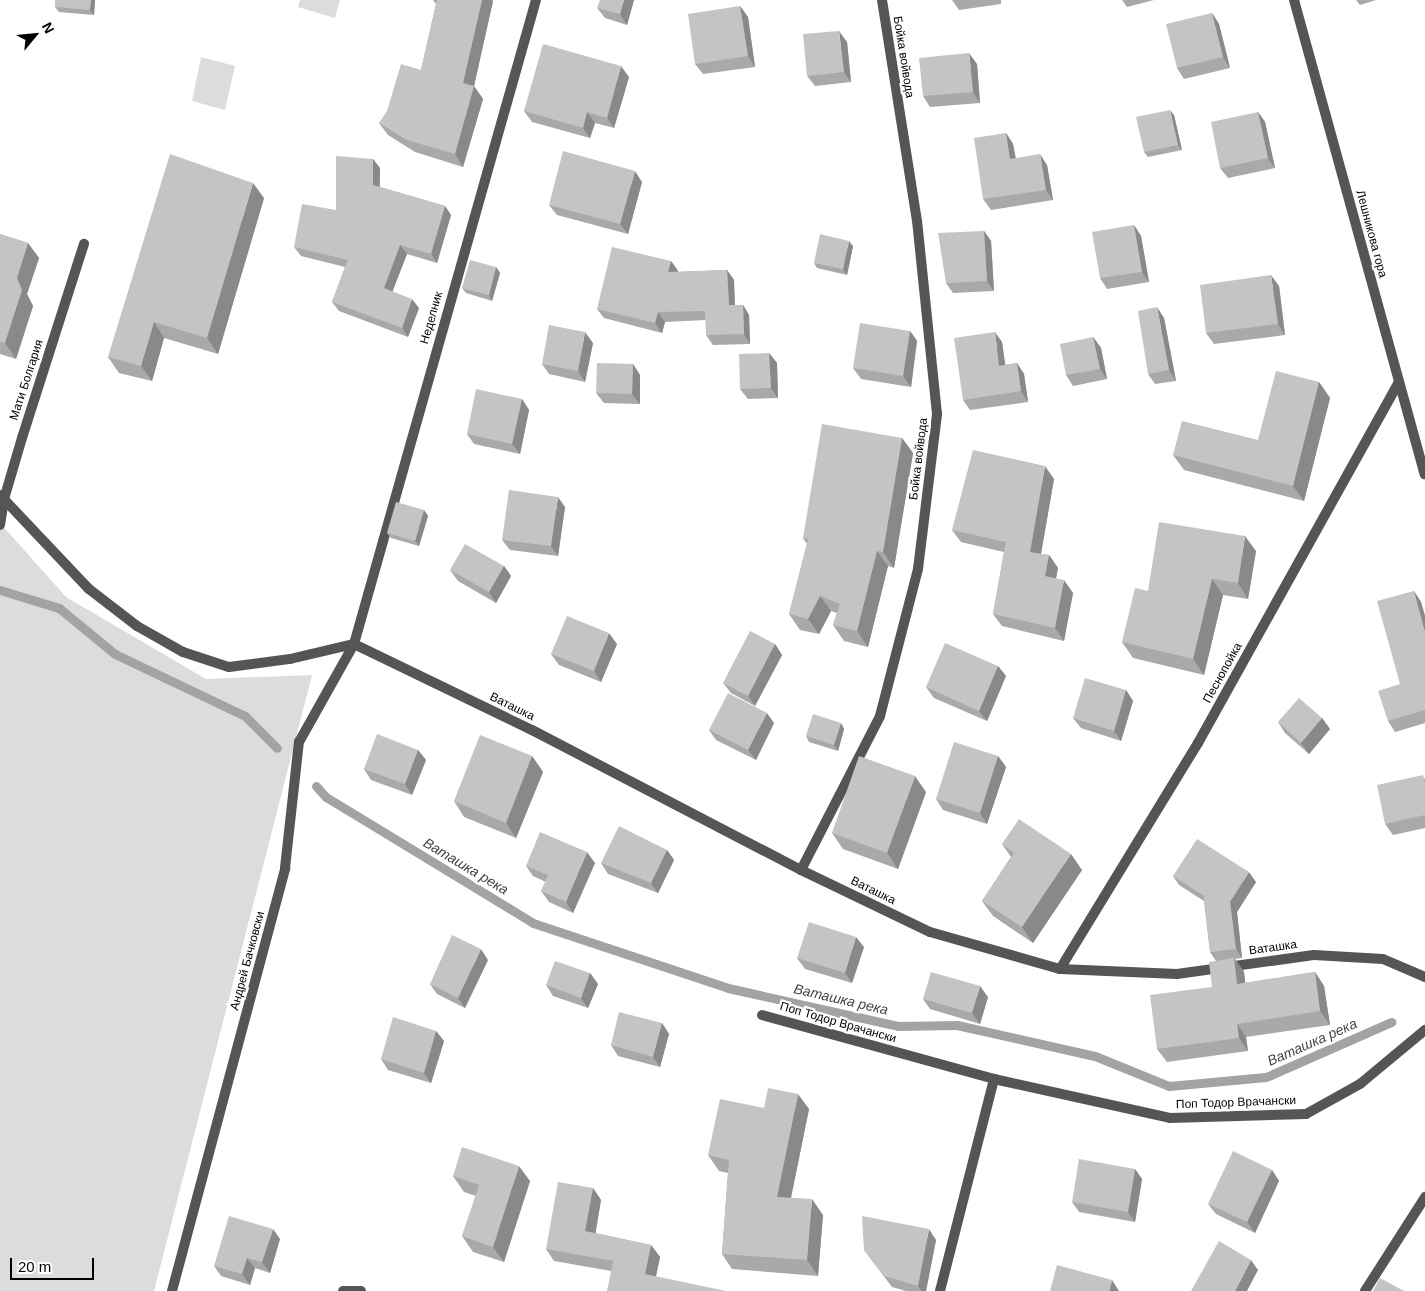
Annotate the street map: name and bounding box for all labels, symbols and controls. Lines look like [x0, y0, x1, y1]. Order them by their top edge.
north arrow [10, 10, 60, 60]
street label: Бойка войвода [889, 15, 917, 99]
text: N [39, 20, 58, 36]
street label: Лешникова гора [1352, 189, 1390, 279]
street label: Неделник [418, 290, 446, 346]
street label: Мати Болгария [7, 338, 47, 422]
street label: Бойка войвода [907, 417, 931, 501]
street label: Песнопойка [1201, 640, 1245, 706]
street label: Ваташка [487, 690, 537, 724]
water label: Ваташка река [420, 834, 512, 898]
street label: Ваташка [848, 874, 898, 908]
street label: Андрей Бачковски [228, 910, 268, 1012]
street label: Ваташка [1248, 938, 1298, 958]
water label: Ваташка река [792, 980, 890, 1018]
street label: Поп Тодор Врачански [778, 1000, 898, 1046]
water label: Ваташка река [1265, 1015, 1359, 1069]
street label: Поп Тодор Врачански [1176, 1094, 1296, 1112]
scale bar [12, 1248, 96, 1280]
text: 20 m [18, 1258, 51, 1275]

